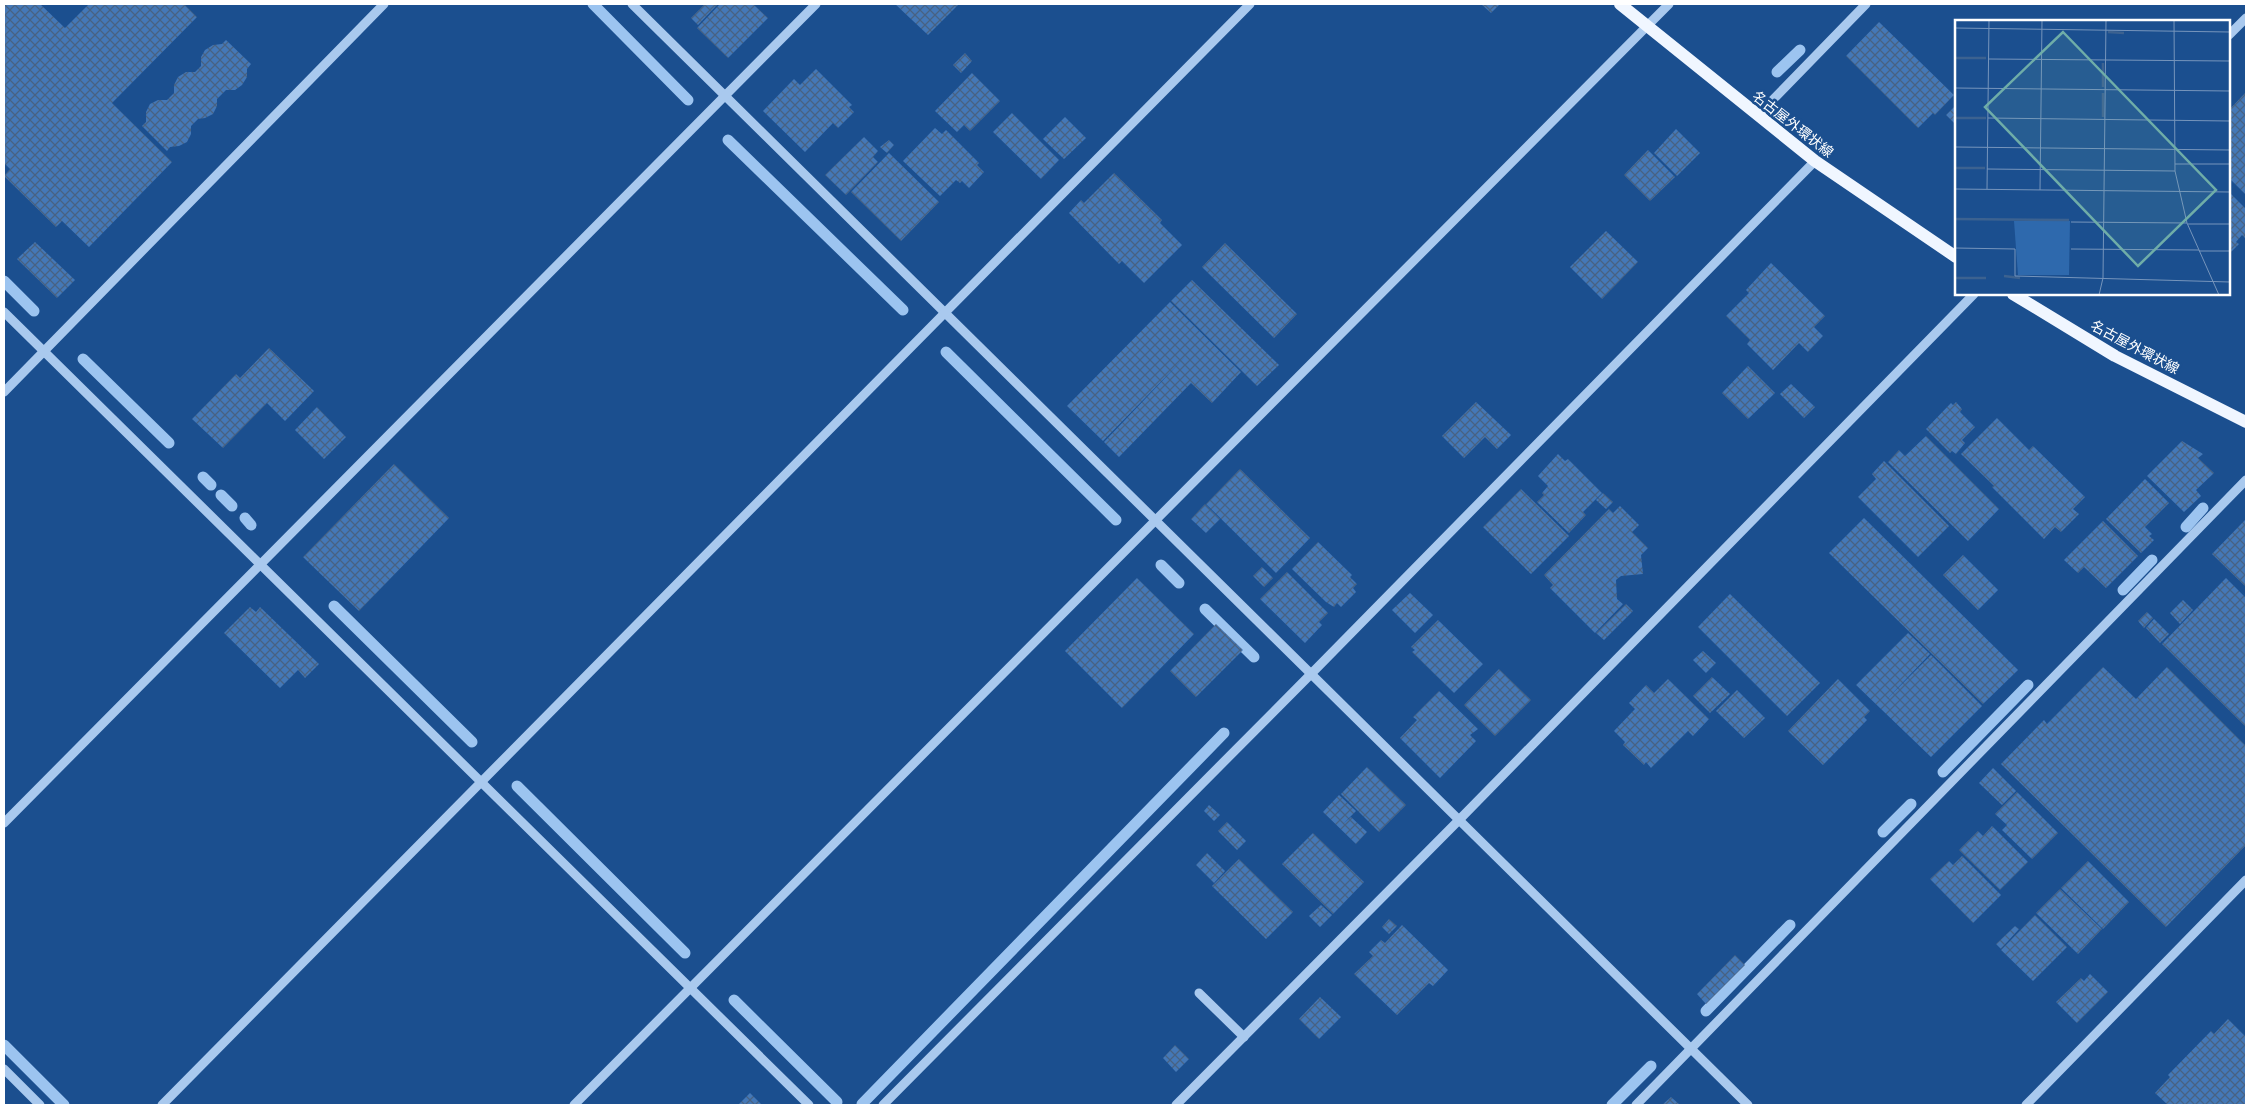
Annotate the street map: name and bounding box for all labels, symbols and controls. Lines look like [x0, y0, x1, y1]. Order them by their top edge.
inset map [1955, 20, 2230, 295]
street label: 名古屋外環状線 [1749, 88, 1837, 160]
street label: 名古屋外環状線 [2088, 317, 2182, 377]

